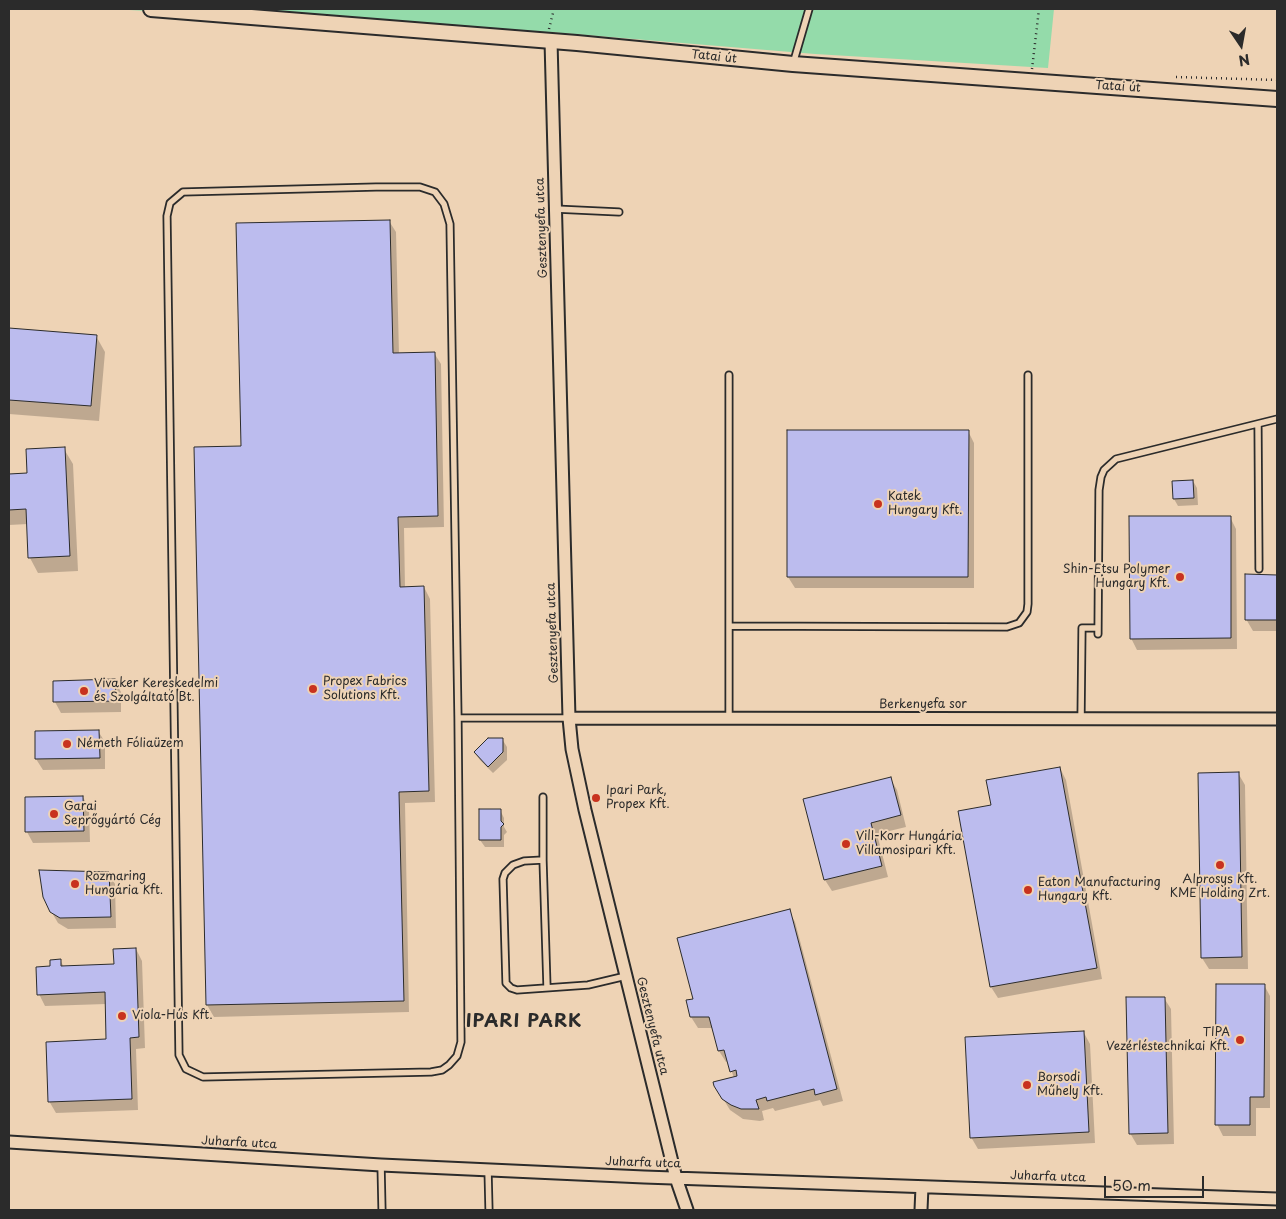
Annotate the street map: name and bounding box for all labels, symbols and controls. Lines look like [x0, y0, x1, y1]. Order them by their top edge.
north arrow [1216, 20, 1266, 70]
street label: Tatai út [691, 47, 737, 67]
text: N [1237, 49, 1252, 72]
street label: Tatai út [1095, 78, 1141, 96]
street label: Gesztenyefa utca [533, 177, 551, 279]
place label: Katek Hungary Kft. [888, 490, 963, 518]
marker: Katek Hungary Kft. [872, 498, 884, 510]
place label: Shin-Etsu Polymer Hungary Kft. [1063, 563, 1170, 591]
marker: Shin-Etsu Polymer Hungary Kft. [1174, 571, 1186, 583]
street label: Gesztenyefa utca [544, 582, 562, 684]
place label: Propex Fabrics Solutions Kft. [323, 675, 407, 703]
place label: Vivaker Kereskedelmi és Szolgáltató Bt. [94, 677, 218, 705]
marker: Propex Fabrics Solutions Kft. [307, 683, 319, 695]
marker: Vivaker Kereskedelmi és Szolgáltató Bt. [78, 685, 90, 697]
street label: Berkenyefa sor [879, 698, 967, 712]
place label: Németh Fóliaüzem [77, 737, 184, 751]
marker: Németh Fóliaüzem [61, 738, 73, 750]
place label: Ipari Park, Propex Kft. [606, 784, 670, 812]
marker: Ipari Park, Propex Kft. [590, 792, 602, 804]
place label: Garai Seprőgyártó Cég [64, 800, 161, 828]
marker: Garai Seprőgyártó Cég [48, 808, 60, 820]
place label: Vill-Korr Hungária Villamosipari Kft. [856, 830, 962, 858]
marker: Vill-Korr Hungária Villamosipari Kft. [840, 838, 852, 850]
marker: Alprosys Kft. KME Holding Zrt. [1214, 859, 1226, 871]
place label: Rozmaring Hungária Kft. [85, 870, 163, 898]
place label: Alprosys Kft. KME Holding Zrt. [1170, 873, 1270, 901]
place label: Eaton Manufacturing Hungary Kft. [1038, 876, 1161, 904]
marker: Rozmaring Hungária Kft. [69, 878, 81, 890]
marker: Eaton Manufacturing Hungary Kft. [1022, 884, 1034, 896]
street label: Gesztenyefa utca [633, 975, 671, 1077]
place label: Viola-Hús Kft. [132, 1009, 213, 1023]
marker: Viola-Hús Kft. [116, 1010, 128, 1022]
district label: IPARI PARK [464, 1011, 584, 1033]
place label: TIPA Vezérléstechnikai Kft. [1106, 1026, 1230, 1054]
marker: TIPA Vezérléstechnikai Kft. [1234, 1034, 1246, 1046]
place label: Borsodi Műhely Kft. [1037, 1071, 1103, 1099]
marker: Borsodi Műhely Kft. [1021, 1079, 1033, 1091]
street label: Juharfa utca [201, 1134, 277, 1152]
street label: Juharfa utca [605, 1154, 681, 1172]
scale bar [1106, 1166, 1206, 1198]
street label: Juharfa utca [1010, 1168, 1086, 1186]
text: 50 m [1112, 1173, 1151, 1196]

